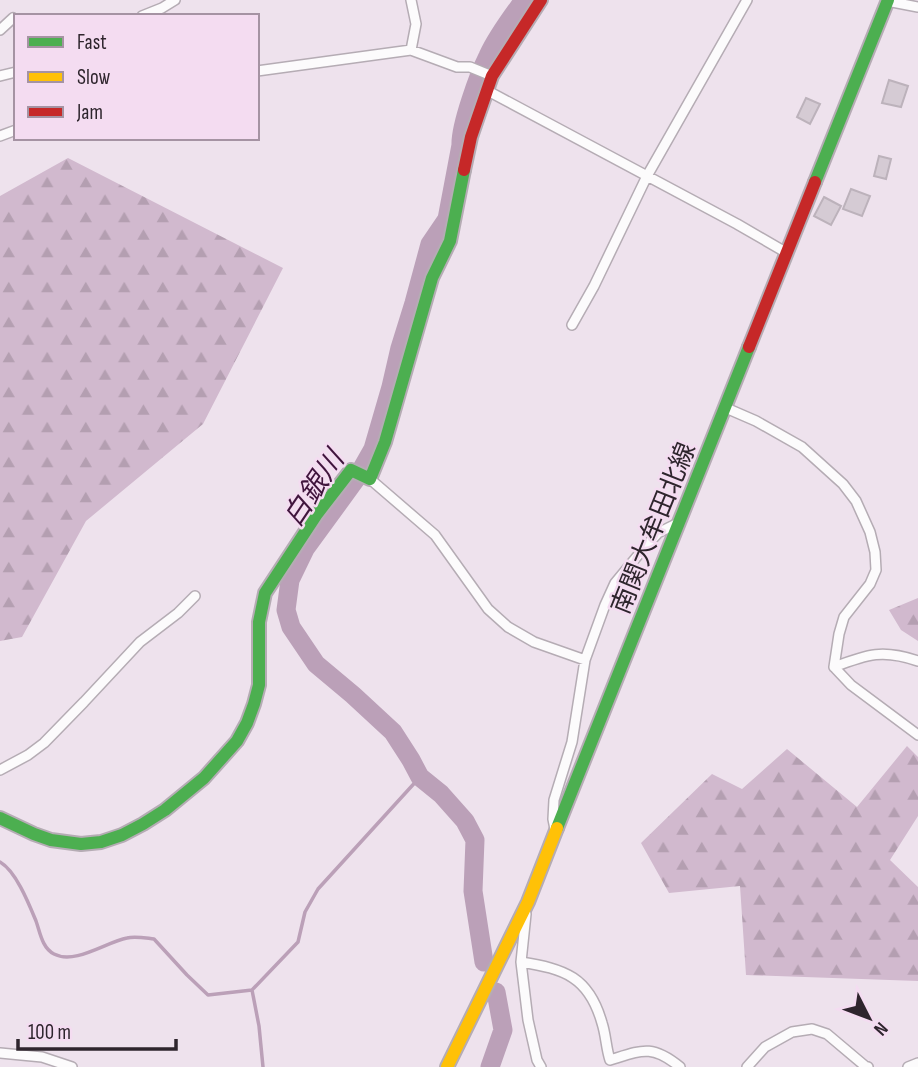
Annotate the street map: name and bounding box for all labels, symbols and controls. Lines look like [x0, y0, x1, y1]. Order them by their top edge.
legend [14, 14, 259, 140]
text: Fast [77, 30, 107, 55]
text: Slow [77, 65, 111, 90]
text: Jam [76, 100, 103, 125]
street label: 南関大牟田北線 [606, 438, 703, 619]
water label: 白銀川 [277, 442, 353, 533]
north arrow [834, 983, 904, 1053]
scale bar [18, 1007, 175, 1052]
text: N [869, 1017, 892, 1040]
text: 100 m [28, 1020, 71, 1045]

